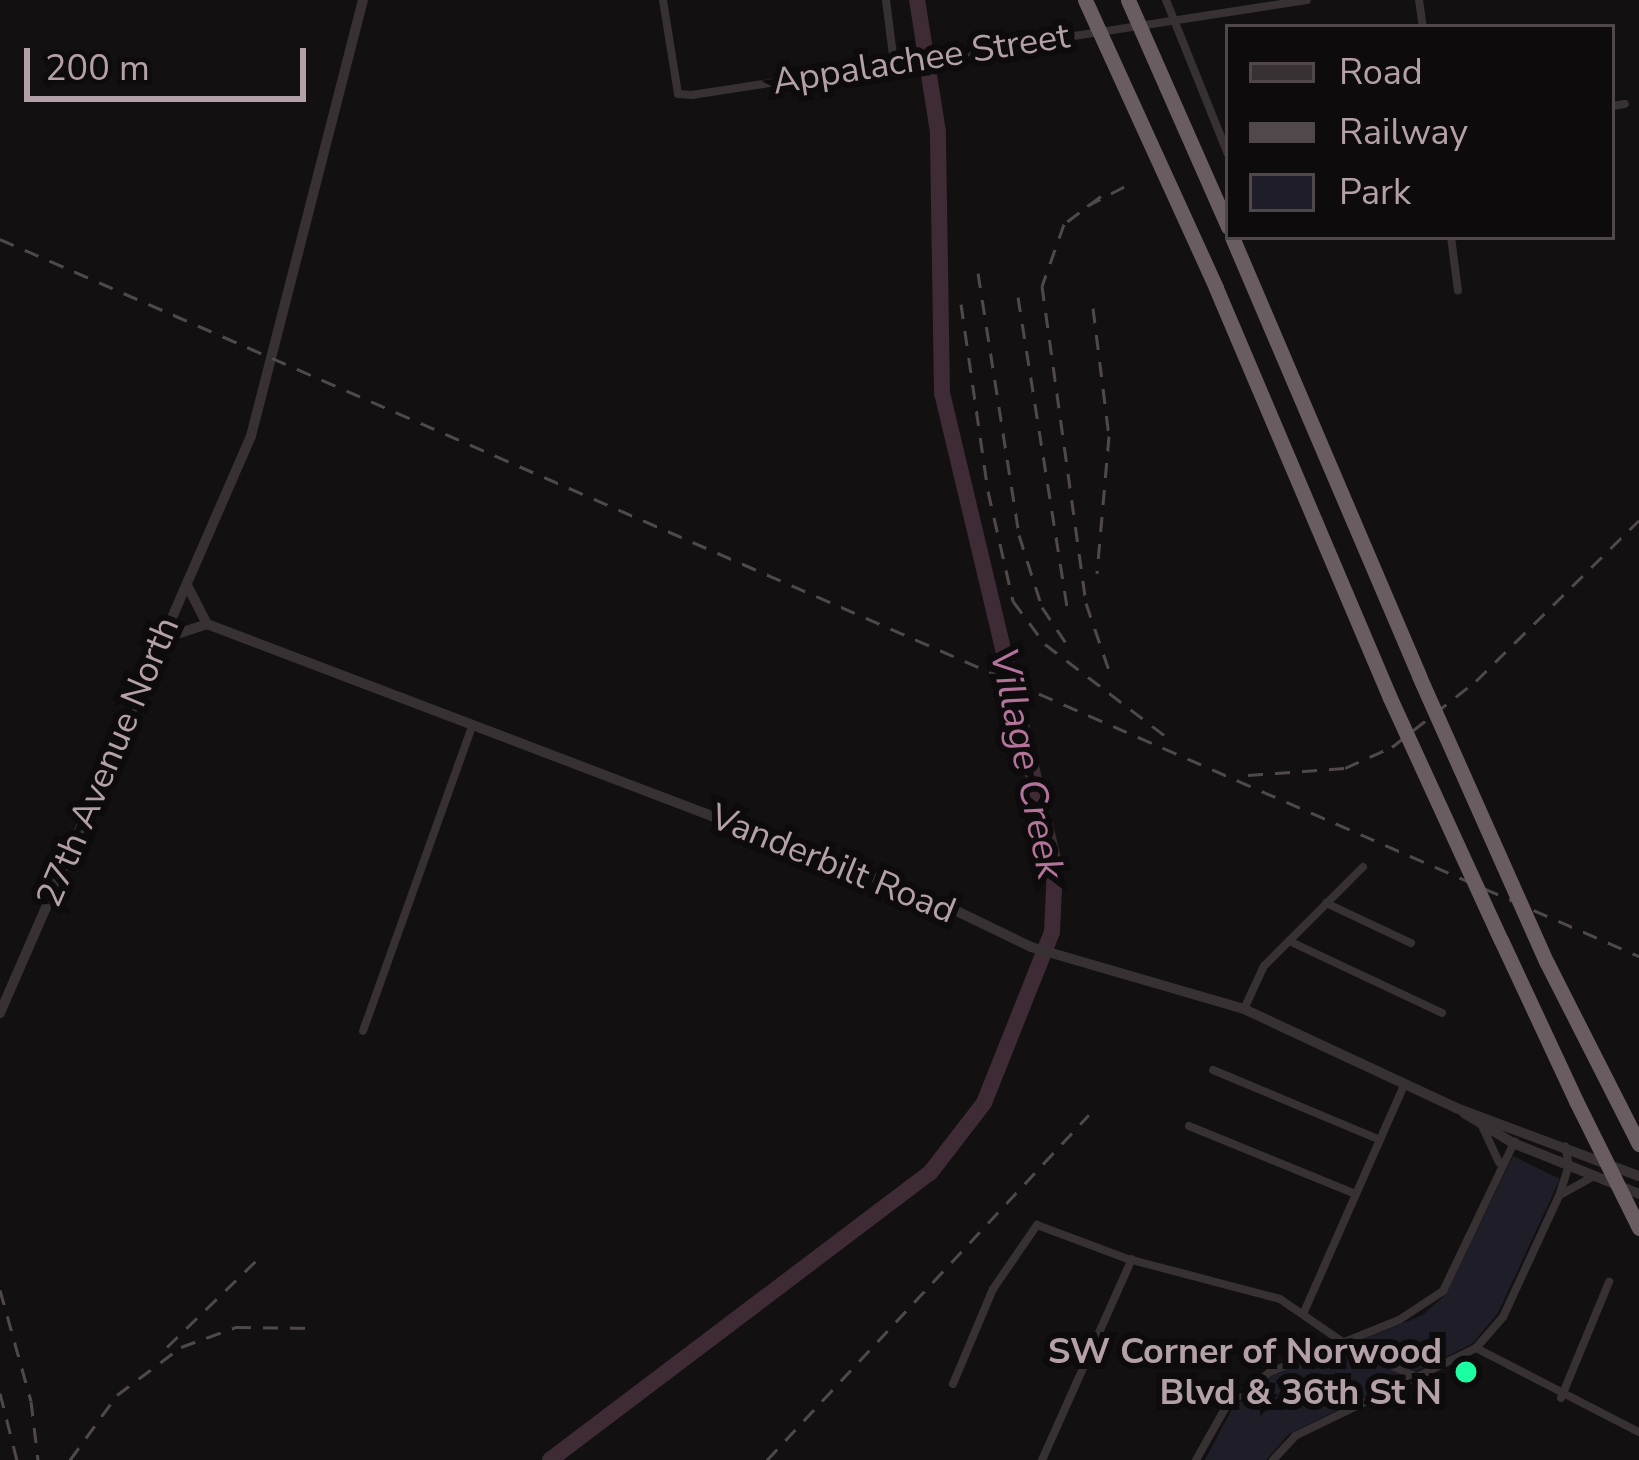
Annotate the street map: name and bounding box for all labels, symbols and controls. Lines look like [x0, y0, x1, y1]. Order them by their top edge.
street label: Appalachee Street [770, 14, 1072, 104]
scale bar [30, 24, 312, 98]
legend [1225, 24, 1615, 240]
text: 200 m [45, 44, 150, 93]
text: Road [1339, 48, 1423, 97]
text: Railway [1339, 108, 1468, 157]
text: Park [1339, 168, 1411, 217]
street label: 27th Avenue North [27, 611, 189, 913]
water label: Village Creek [979, 645, 1073, 883]
street label: Vanderbilt Road [704, 795, 962, 933]
place label: SW Corner of Norwood Blvd & 36th St N [1048, 1329, 1442, 1414]
marker: SW Corner of Norwood Blvd & 36th St N [1453, 1359, 1479, 1385]

